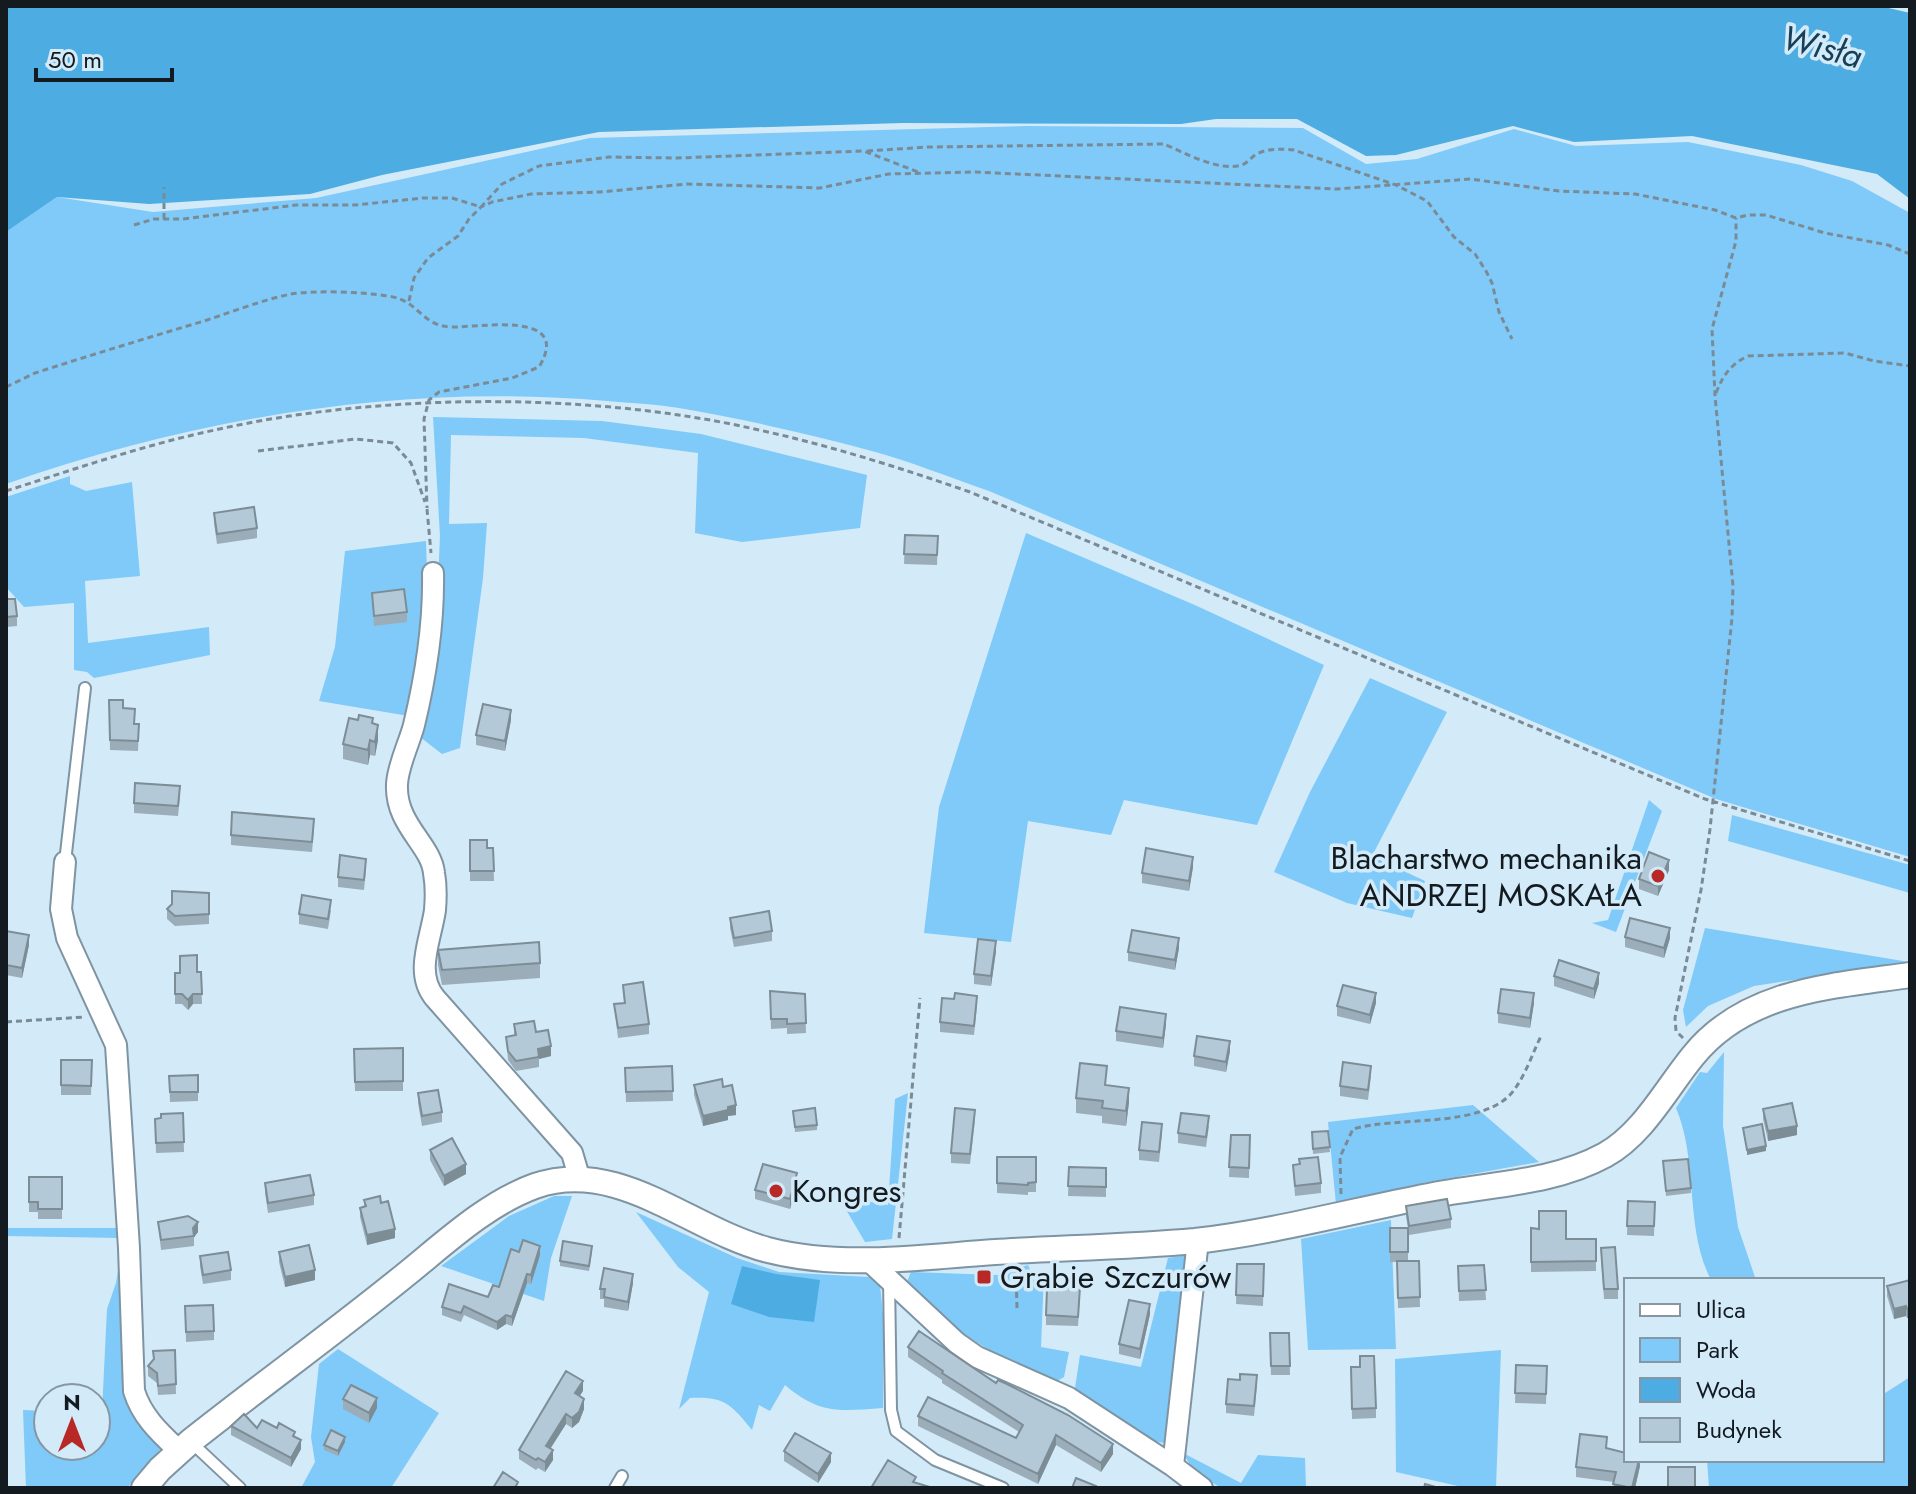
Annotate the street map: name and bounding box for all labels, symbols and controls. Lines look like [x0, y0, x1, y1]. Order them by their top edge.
water label: Wisła [1777, 13, 1868, 81]
scale bar [36, 32, 172, 82]
text: 50 m [48, 42, 102, 77]
place label: Blacharstwo mechanika ANDRZEJ MOSKAŁA [1330, 835, 1642, 918]
marker: Blacharstwo mechanika ANDRZEJ MOSKAŁA [1649, 867, 1667, 885]
place label: Kongres [792, 1168, 902, 1214]
marker: Kongres [767, 1182, 785, 1200]
place label: Grabie Szczurów [1000, 1254, 1232, 1300]
marker: Grabie Szczurów [975, 1268, 993, 1286]
legend [1624, 1278, 1884, 1462]
text: Ulica [1696, 1292, 1746, 1327]
text: Park [1696, 1332, 1739, 1367]
text: Woda [1696, 1372, 1756, 1407]
north arrow [32, 1382, 112, 1462]
text: N [63, 1386, 81, 1418]
text: Budynek [1696, 1412, 1782, 1447]

